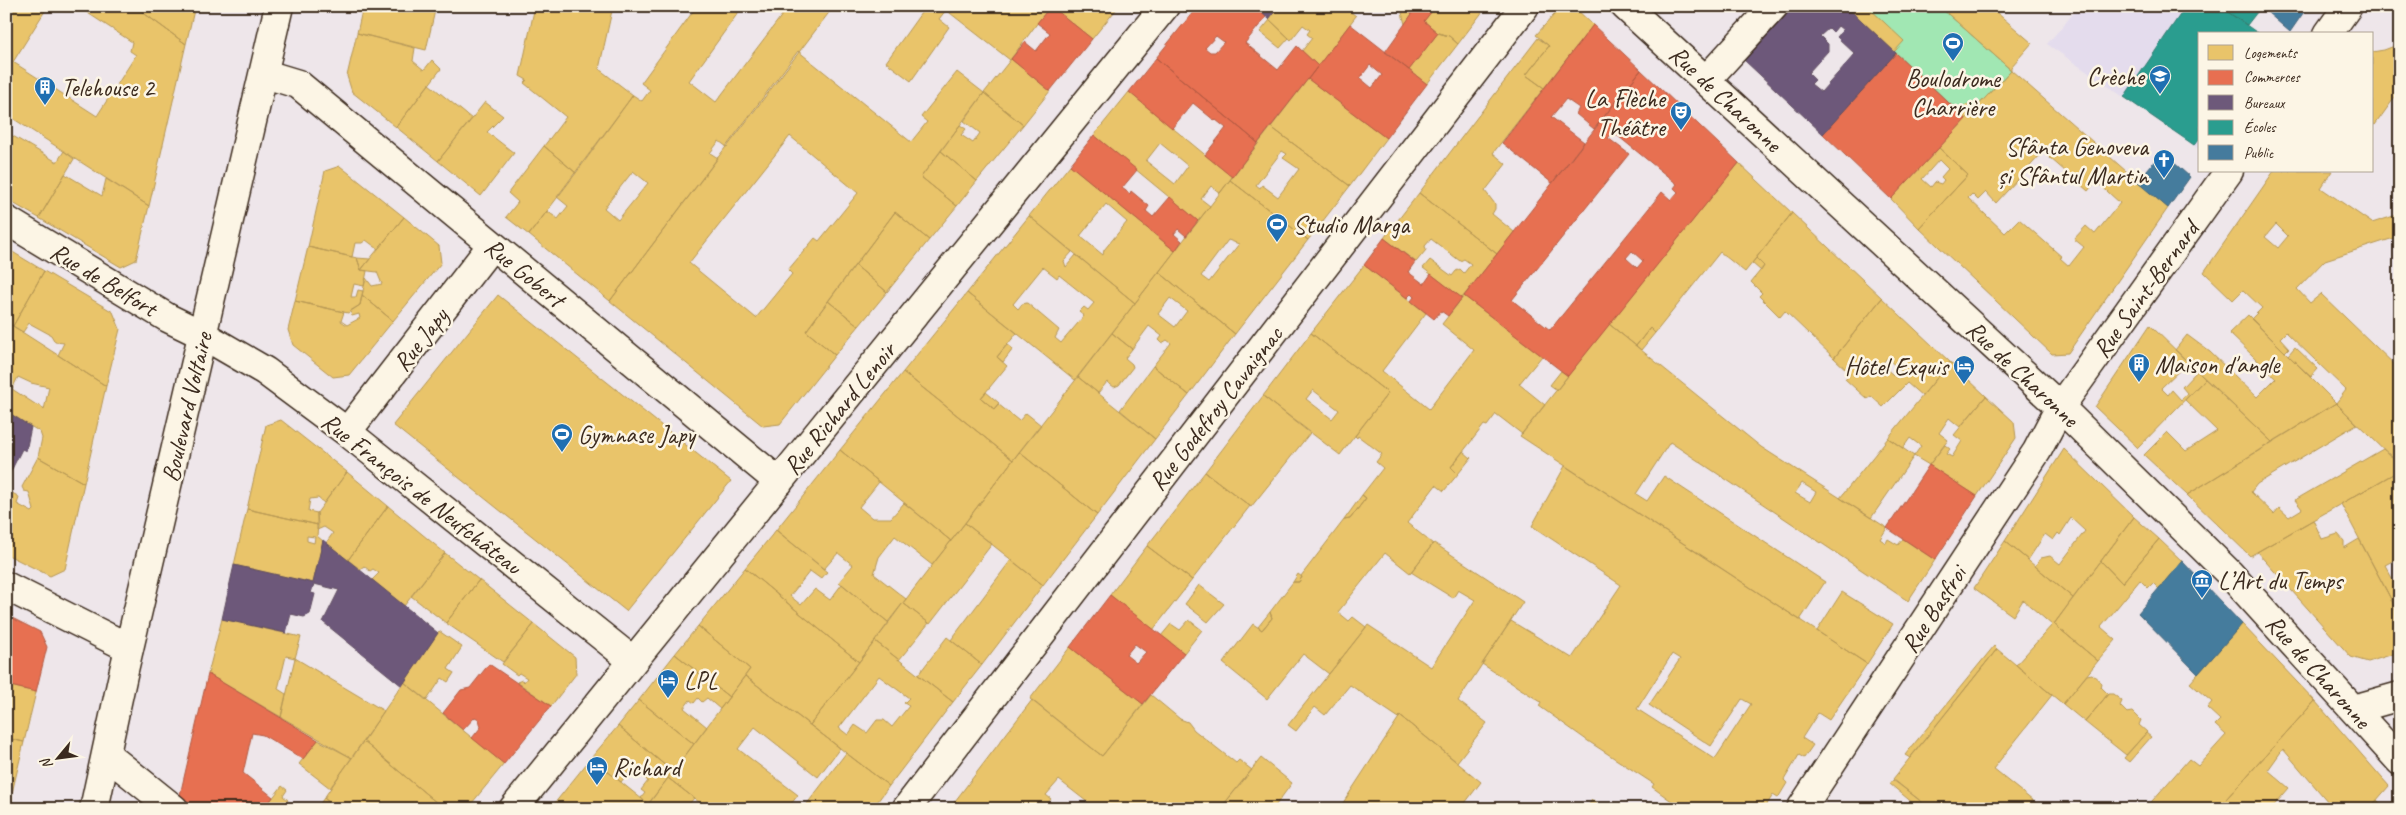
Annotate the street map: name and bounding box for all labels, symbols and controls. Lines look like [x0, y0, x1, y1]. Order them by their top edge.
sports icon: Boulodrome Charrière [1941, 31, 1965, 62]
legend [2198, 32, 2374, 172]
street label: Rue de Charonne [1662, 38, 1790, 160]
text: Logements [2244, 44, 2299, 63]
place label: Crèche [2087, 61, 2146, 93]
place label: Boulodrome Charrière [1906, 63, 2002, 124]
school or university icon: Crèche [2148, 64, 2172, 95]
text: Commerces [2244, 68, 2301, 87]
place label: Telehouse 2 [61, 72, 156, 104]
building icon: Telehouse 2 [33, 75, 57, 106]
place label: La Flèche Théâtre [1585, 83, 1667, 144]
text: Bureaux [2244, 94, 2286, 113]
theatre icon: La Flèche Théâtre [1669, 100, 1693, 131]
text: Écoles [2244, 118, 2277, 137]
place label: Sfânta Genoveva și Sfântul Martin [1998, 131, 2150, 192]
text: Public [2244, 144, 2274, 163]
church icon: Sfânta Genoveva și Sfântul Martin [2152, 148, 2176, 179]
place label: Studio Marga [1293, 209, 1411, 241]
sports icon: Studio Marga [1265, 212, 1289, 243]
street label: Rue Saint-Bernard [2086, 212, 2209, 364]
street label: Rue Gobert [478, 231, 574, 317]
street label: Rue de Belfort [44, 236, 165, 326]
street label: Rue Japy [386, 300, 456, 378]
street label: Rue de Charonne [1959, 313, 2087, 435]
street label: Rue Godefroy Cavaignac [1142, 319, 1291, 497]
street label: Boulevard Voltaire [154, 328, 220, 485]
street label: Rue Richard Lenoir [776, 334, 904, 482]
place label: Maison d'angle [2155, 349, 2281, 381]
place label: Hôtel Exquis [1845, 351, 1950, 383]
building icon: Maison d'angle [2127, 352, 2151, 383]
hotel icon: Hôtel Exquis [1952, 354, 1976, 385]
street label: Rue François de Neufchâteau [315, 406, 529, 583]
place label: Gymnase Japy [578, 419, 697, 451]
sports icon: Gymnase Japy [550, 422, 574, 453]
street label: Rue Basfroi [1894, 557, 1976, 659]
place label: L’Art du Temps [2218, 565, 2345, 597]
museum icon: L’Art du Temps [2190, 568, 2214, 599]
street label: Rue de Charonne [2259, 608, 2379, 737]
place label: LPL [684, 665, 717, 697]
hotel icon: LPL [656, 668, 680, 699]
north arrow [32, 732, 82, 782]
place label: Richard [613, 752, 684, 784]
text: N [36, 754, 57, 772]
hotel icon: Richard [585, 755, 609, 786]

